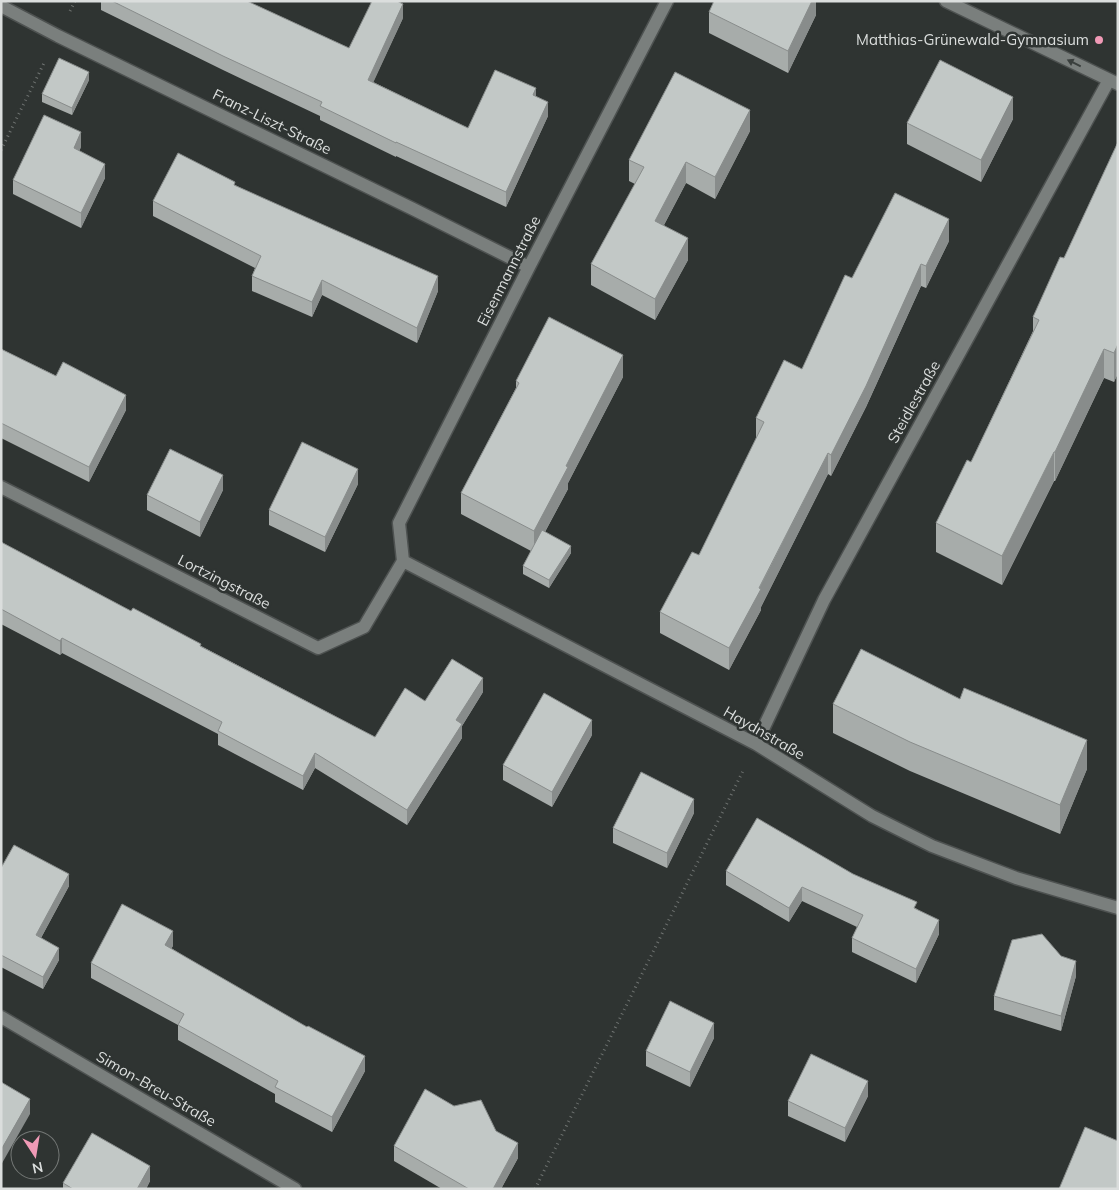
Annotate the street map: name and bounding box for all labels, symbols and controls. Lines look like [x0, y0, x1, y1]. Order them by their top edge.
place label: Matthias-Grünewald-Gymnasium [856, 30, 1089, 49]
marker: Matthias-Grünewald-Gymnasium [1093, 34, 1105, 46]
one-way arrow [1067, 59, 1081, 67]
street label: Franz-Liszt-Straße [210, 85, 335, 159]
street label: Eisenmannstraße [473, 212, 545, 329]
street label: Steidlestraße [883, 357, 944, 446]
street label: Lortzingstraße [175, 550, 274, 613]
street label: Haydnstraße [720, 702, 808, 763]
street label: Simon-Breu-Straße [93, 1047, 219, 1131]
north arrow [10, 1130, 60, 1180]
text: N [31, 1158, 45, 1178]

